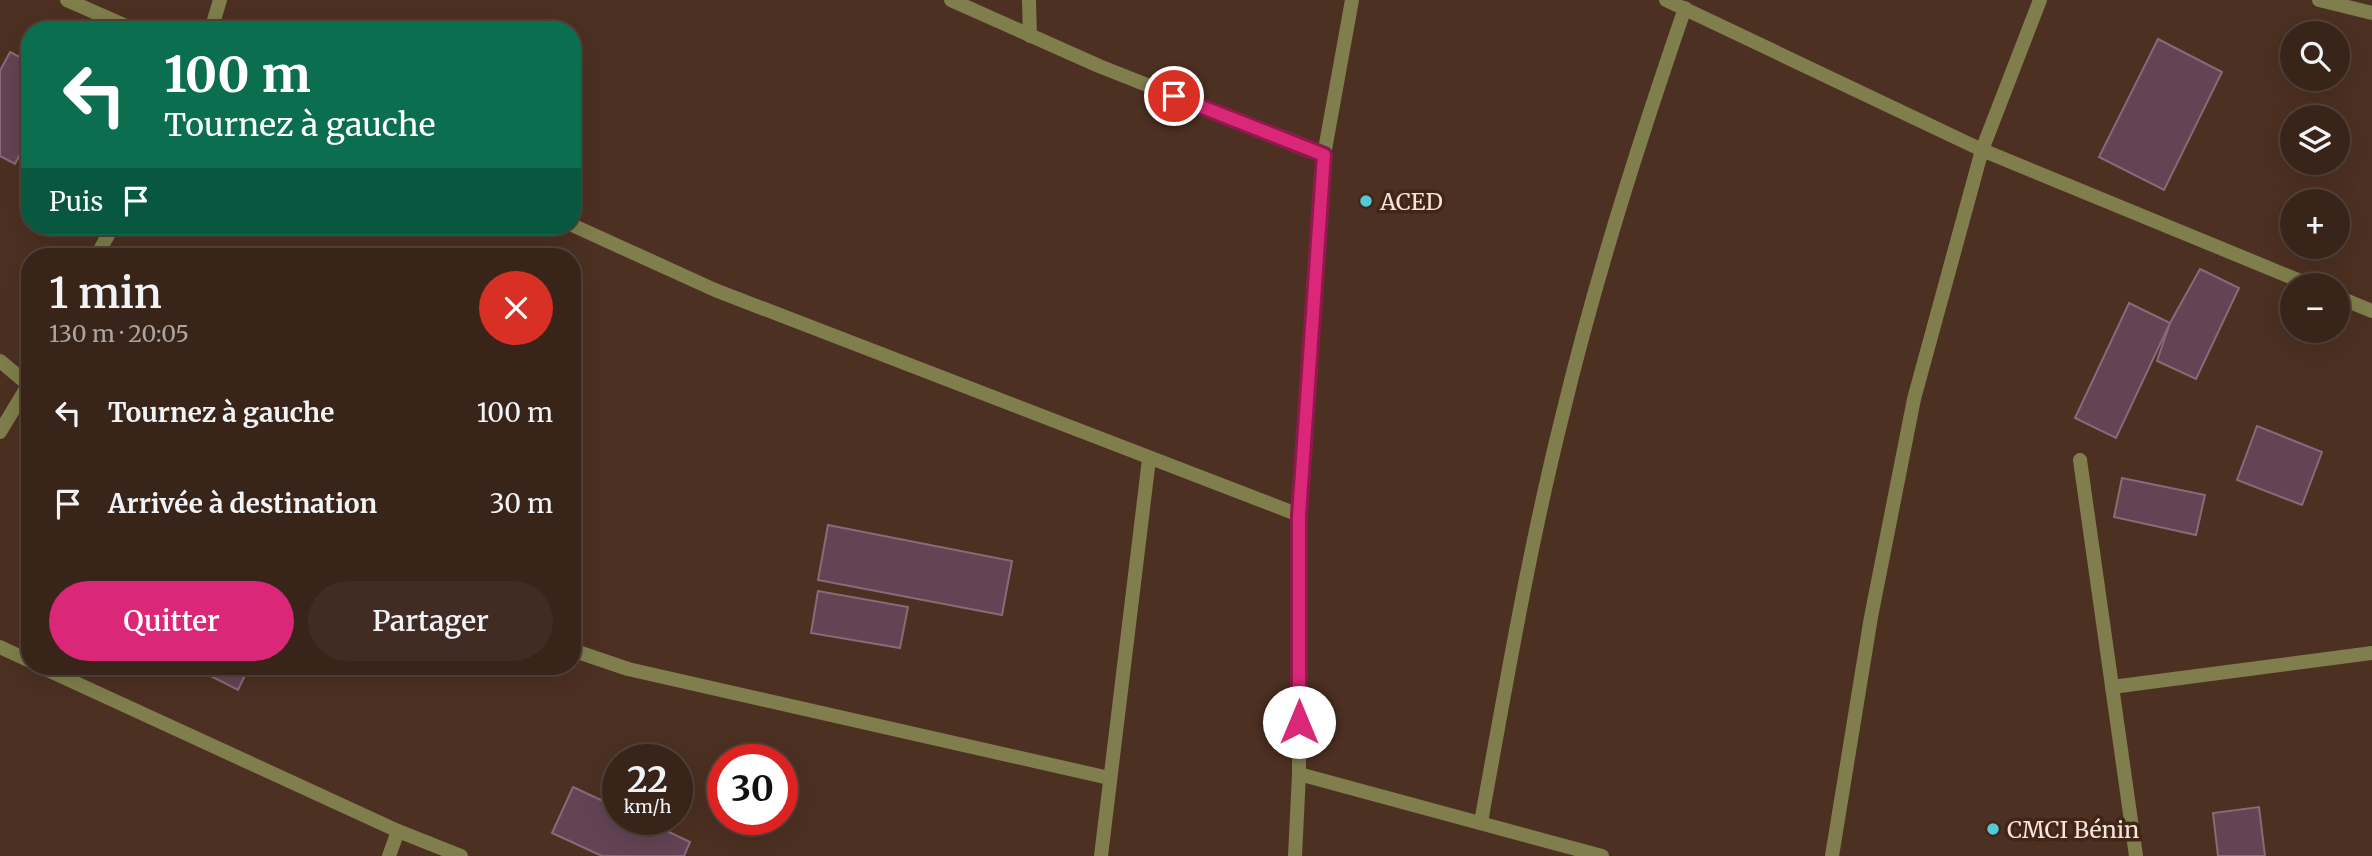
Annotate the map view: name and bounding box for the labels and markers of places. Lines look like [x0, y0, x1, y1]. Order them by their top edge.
pin [1144, 66, 1204, 126]
place label: ACED [1379, 187, 1443, 216]
marker: ACED [1358, 193, 1374, 209]
place label: CMCI Bénin [2007, 815, 2139, 844]
marker: CMCI Bénin [1985, 821, 2001, 837]

